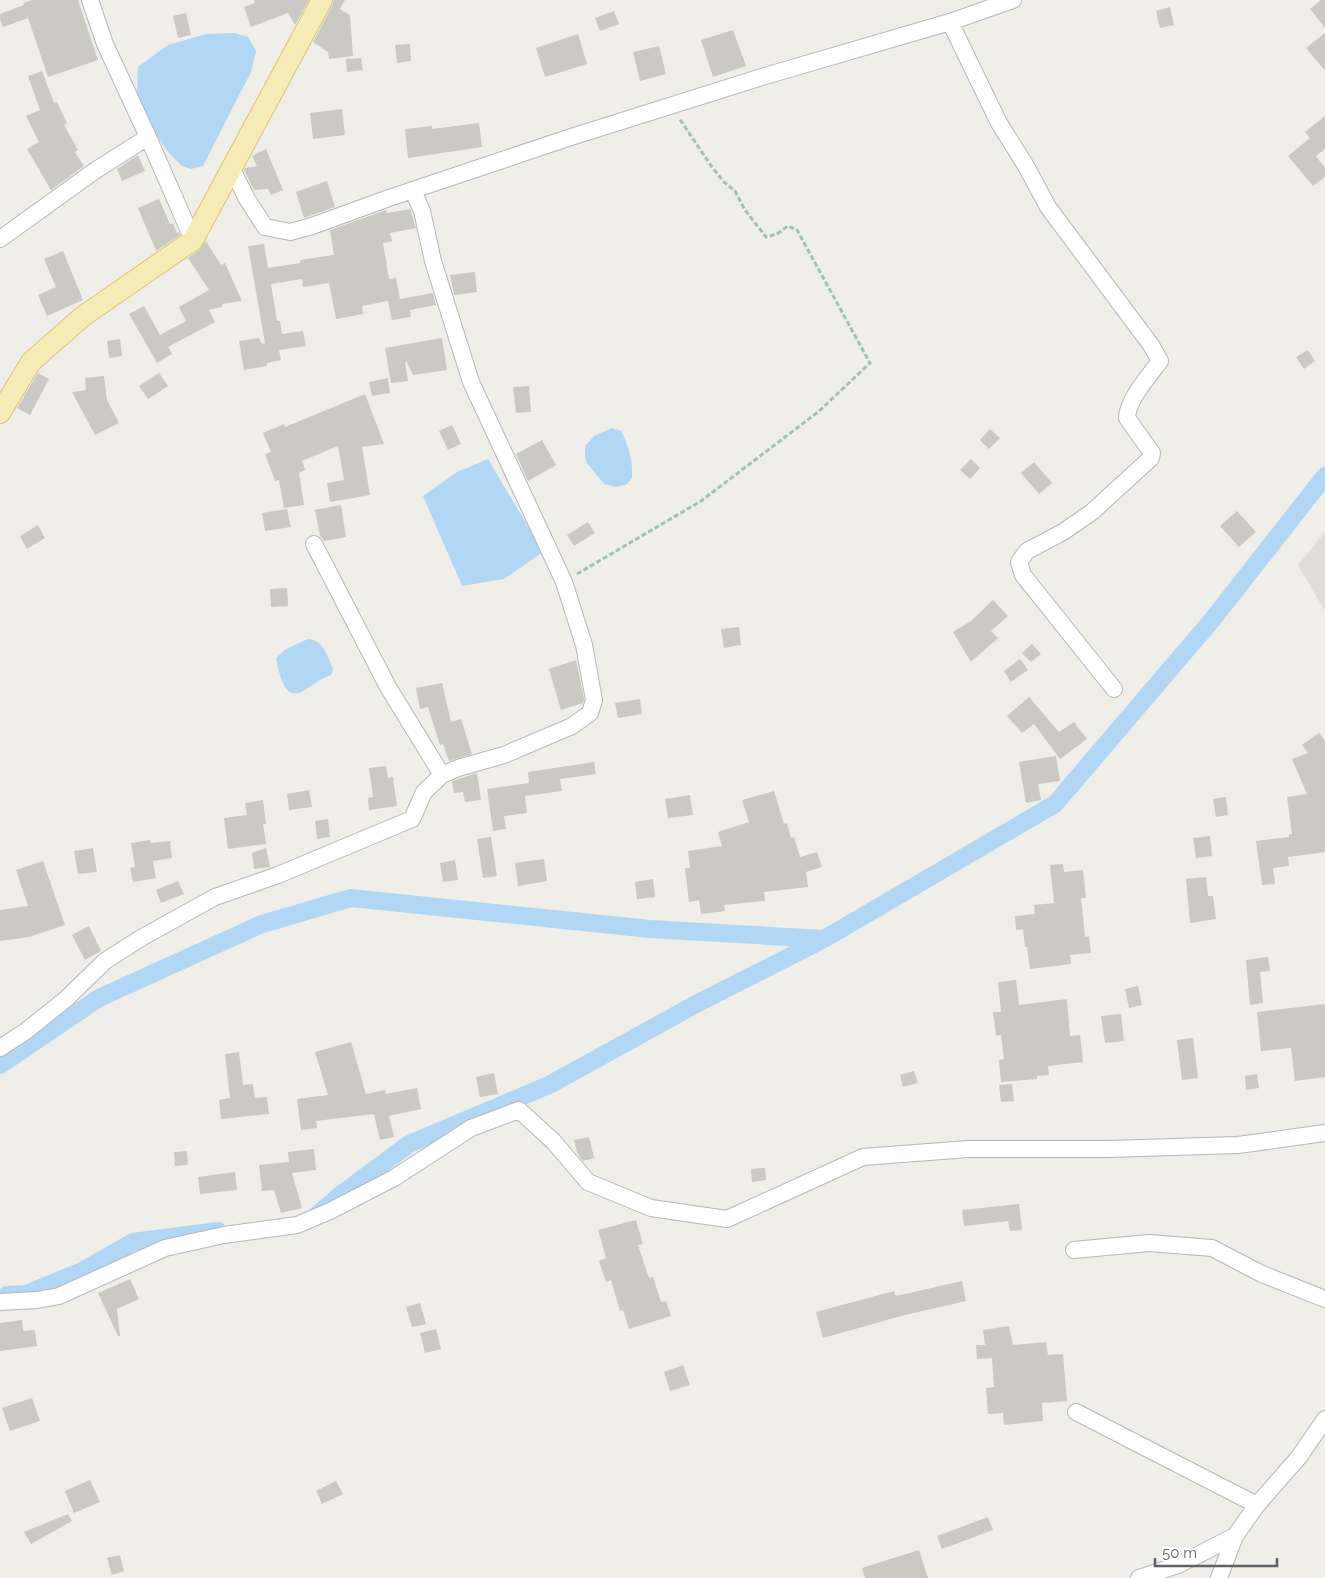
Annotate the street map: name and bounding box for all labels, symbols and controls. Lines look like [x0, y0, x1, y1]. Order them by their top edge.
scale bar [1155, 1536, 1278, 1568]
text: 50 m [1162, 1544, 1197, 1562]

